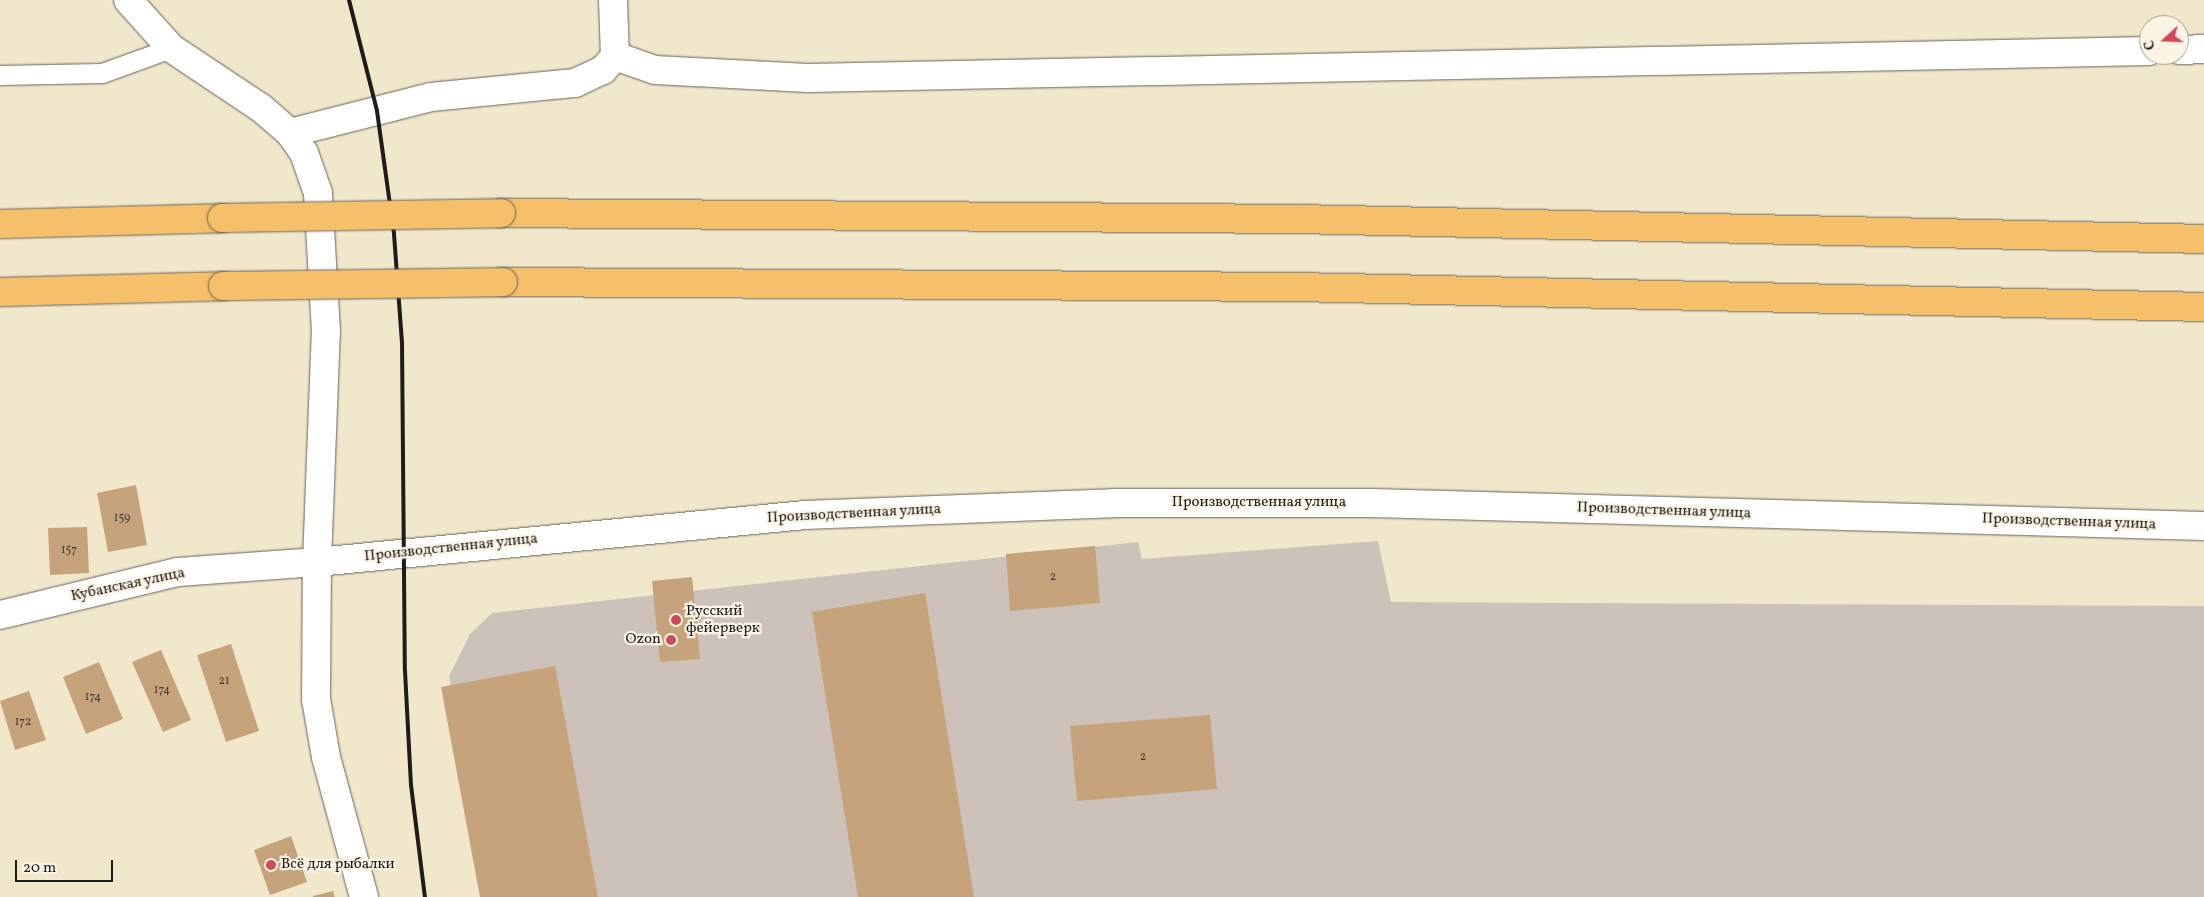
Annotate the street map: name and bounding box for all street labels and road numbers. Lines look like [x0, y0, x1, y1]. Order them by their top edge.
street label: Производственная улица [1172, 494, 1346, 512]
street label: Производственная улица [1576, 499, 1752, 523]
street label: Производственная улица [766, 500, 942, 528]
street label: Производственная улица [1981, 510, 2157, 534]
street label: Производственная улица [363, 530, 539, 566]
street label: Кубанская улица [69, 564, 187, 606]

